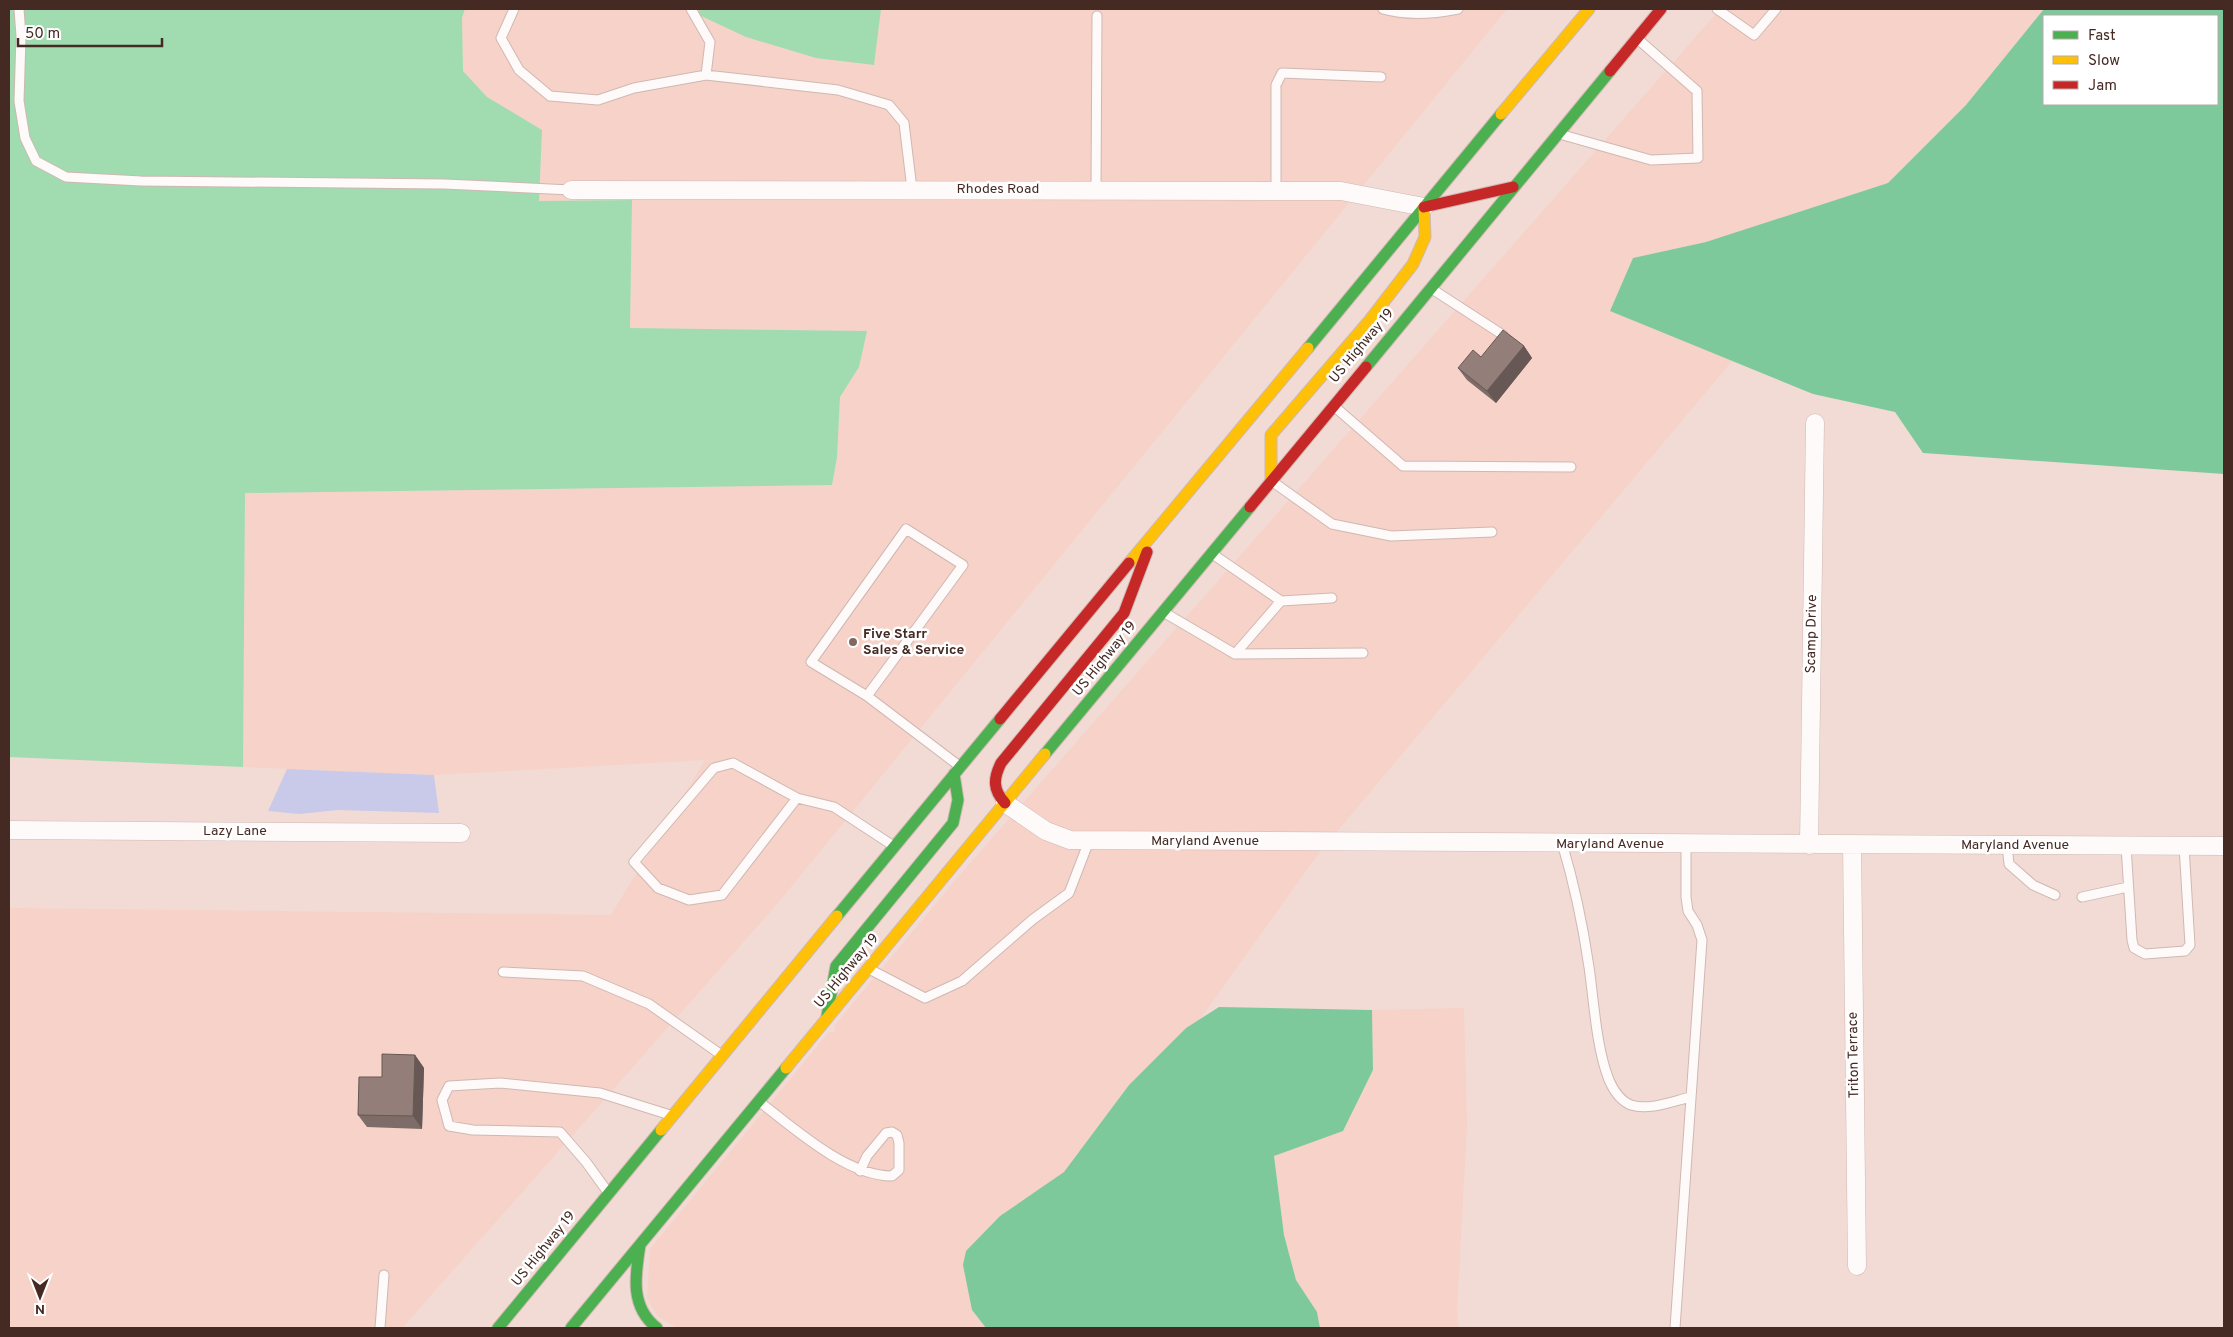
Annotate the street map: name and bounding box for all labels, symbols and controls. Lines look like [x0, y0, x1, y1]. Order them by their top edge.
scale bar [18, 15, 161, 47]
legend [2043, 15, 2218, 105]
text: 50 m [25, 25, 60, 44]
text: Fast [2088, 27, 2116, 46]
text: Slow [2088, 52, 2120, 71]
text: Jam [2088, 77, 2117, 96]
street label: Rhodes Road [957, 181, 1039, 198]
street label: US Highway 19 [1326, 305, 1398, 387]
street label: Scamp Drive [1803, 594, 1821, 674]
street label: US Highway 19 [1070, 618, 1140, 700]
place label: Five Starr Sales & Service [863, 626, 964, 659]
marker: Five Starr Sales & Service [847, 636, 859, 648]
street label: Lazy Lane [203, 823, 267, 840]
street label: Maryland Avenue [1151, 833, 1259, 850]
street label: Maryland Avenue [1556, 836, 1664, 853]
street label: Maryland Avenue [1961, 837, 2069, 854]
street label: US Highway 19 [811, 930, 883, 1012]
street label: Triton Terrace [1845, 1011, 1863, 1099]
street label: US Highway 19 [509, 1208, 579, 1290]
north arrow [15, 1272, 65, 1322]
text: N [35, 1300, 45, 1317]

